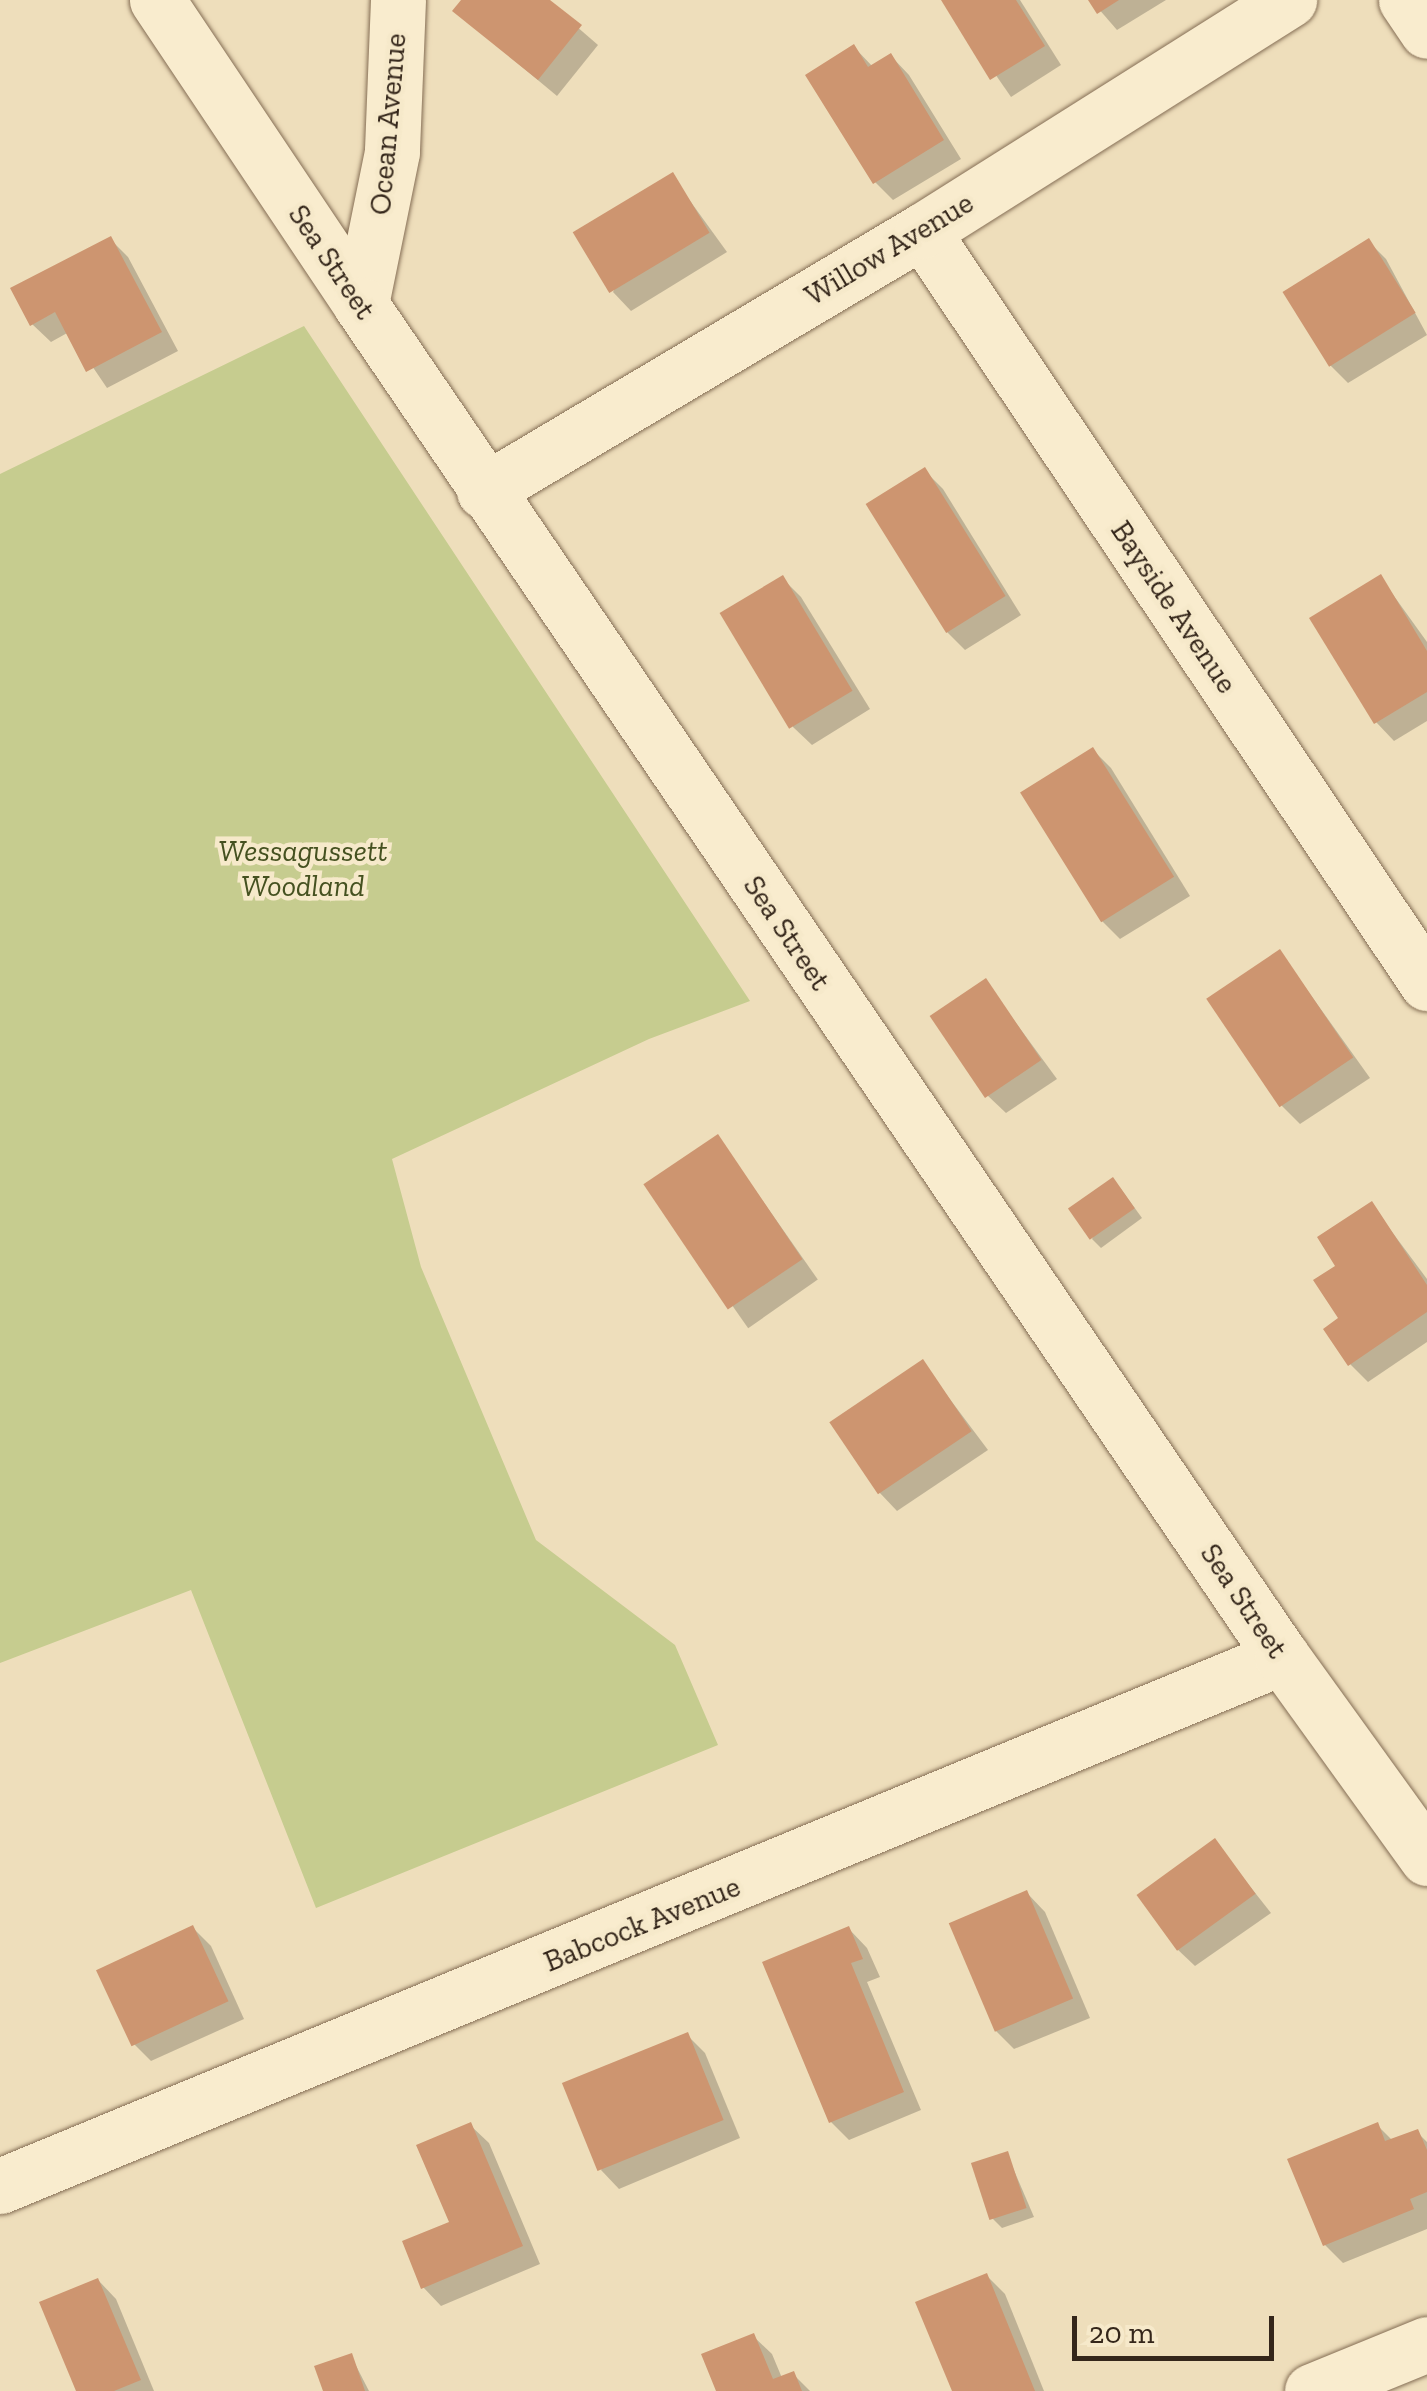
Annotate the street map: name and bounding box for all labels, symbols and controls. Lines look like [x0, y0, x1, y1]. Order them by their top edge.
street label: Ocean Avenue [362, 31, 414, 217]
street label: Willow Avenue [798, 184, 980, 314]
street label: Sea Street [281, 198, 383, 326]
street label: Bayside Avenue [1103, 514, 1245, 700]
park label: Wessagussett Woodland [218, 833, 388, 904]
street label: Sea Street [736, 869, 838, 997]
street label: Sea Street [1193, 1537, 1295, 1665]
street label: Babcock Avenue [538, 1868, 746, 1980]
scale bar [1077, 2296, 1280, 2358]
text: 20 m [1089, 2315, 1154, 2351]

